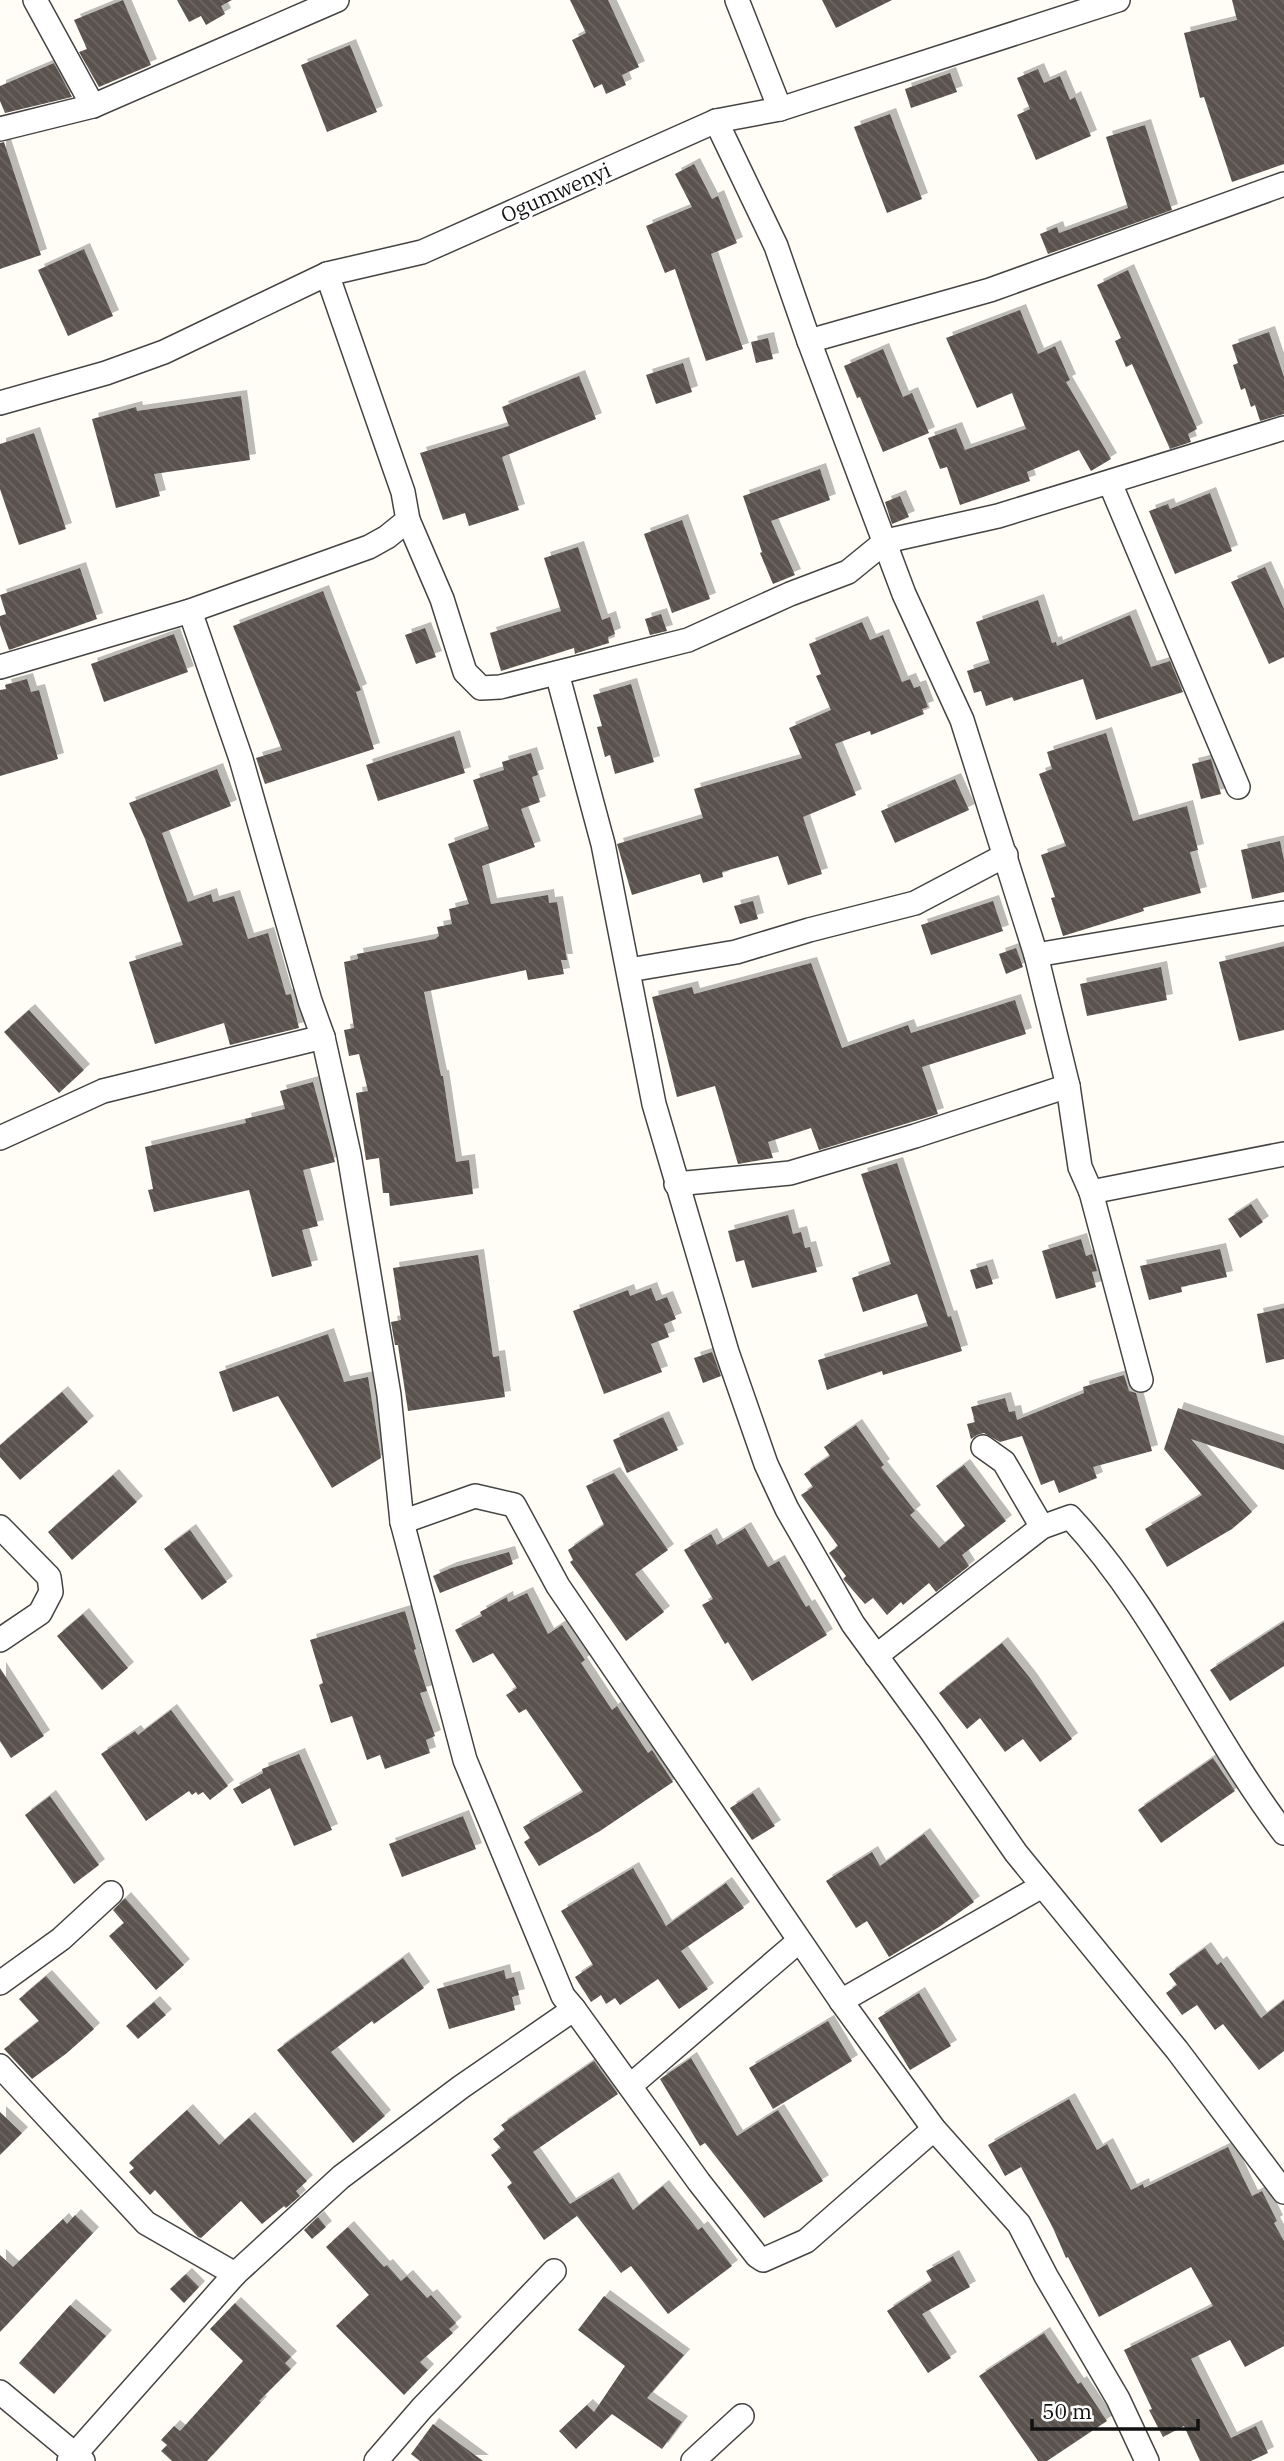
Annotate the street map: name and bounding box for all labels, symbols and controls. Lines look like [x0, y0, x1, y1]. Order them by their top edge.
street label: Ogumwenyi [496, 155, 615, 229]
scale bar [1032, 2388, 1198, 2432]
text: 50 m [1042, 2397, 1092, 2425]

